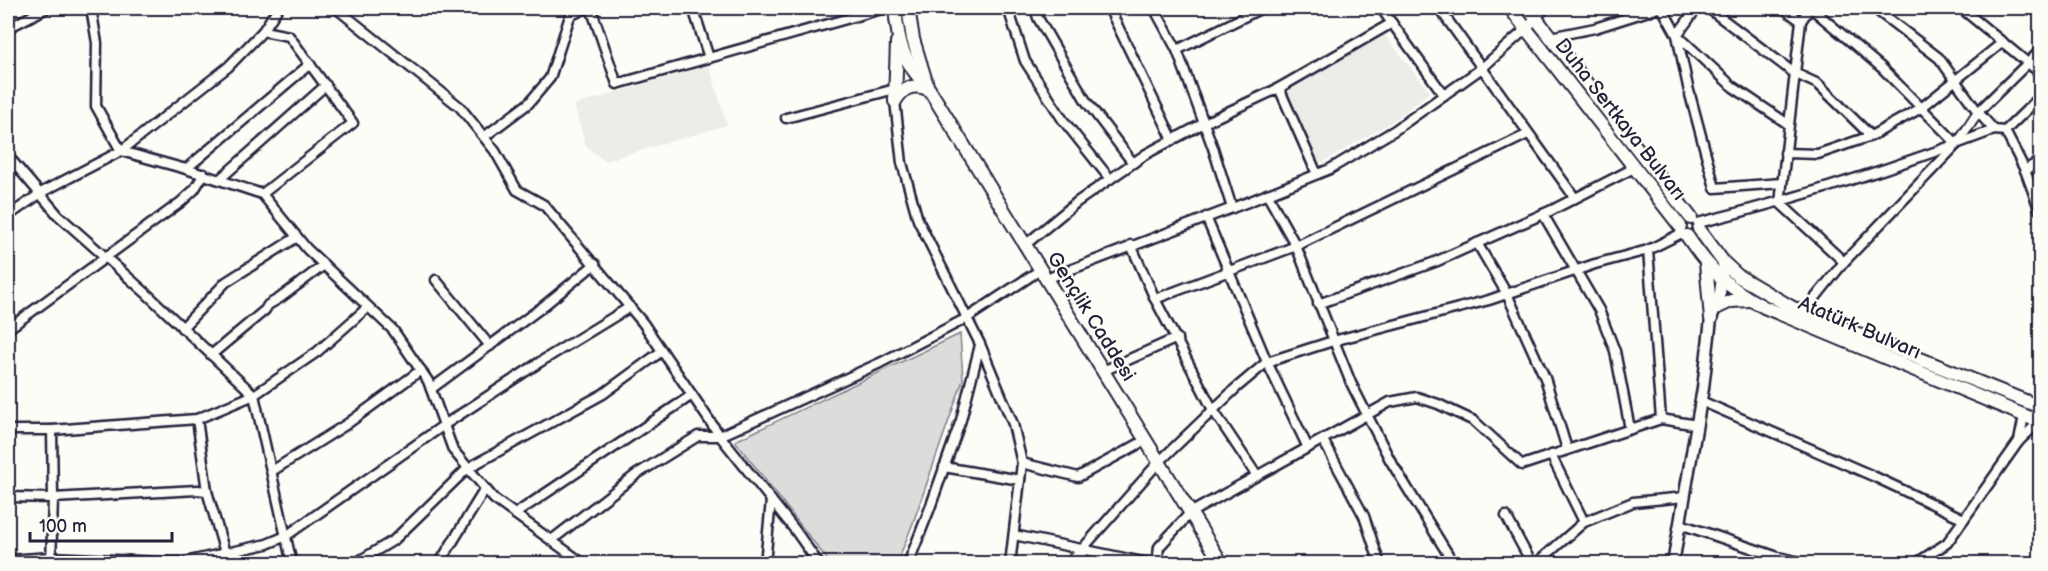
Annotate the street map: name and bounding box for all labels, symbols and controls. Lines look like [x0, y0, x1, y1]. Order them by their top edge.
street label: Duha Sertkaya Bulvarı [1550, 34, 1691, 205]
street label: Gençlik Caddesi [1042, 247, 1141, 386]
street label: Atatürk Bulvarı [1795, 291, 1924, 365]
scale bar [30, 505, 172, 543]
text: 100 m [39, 516, 87, 537]

